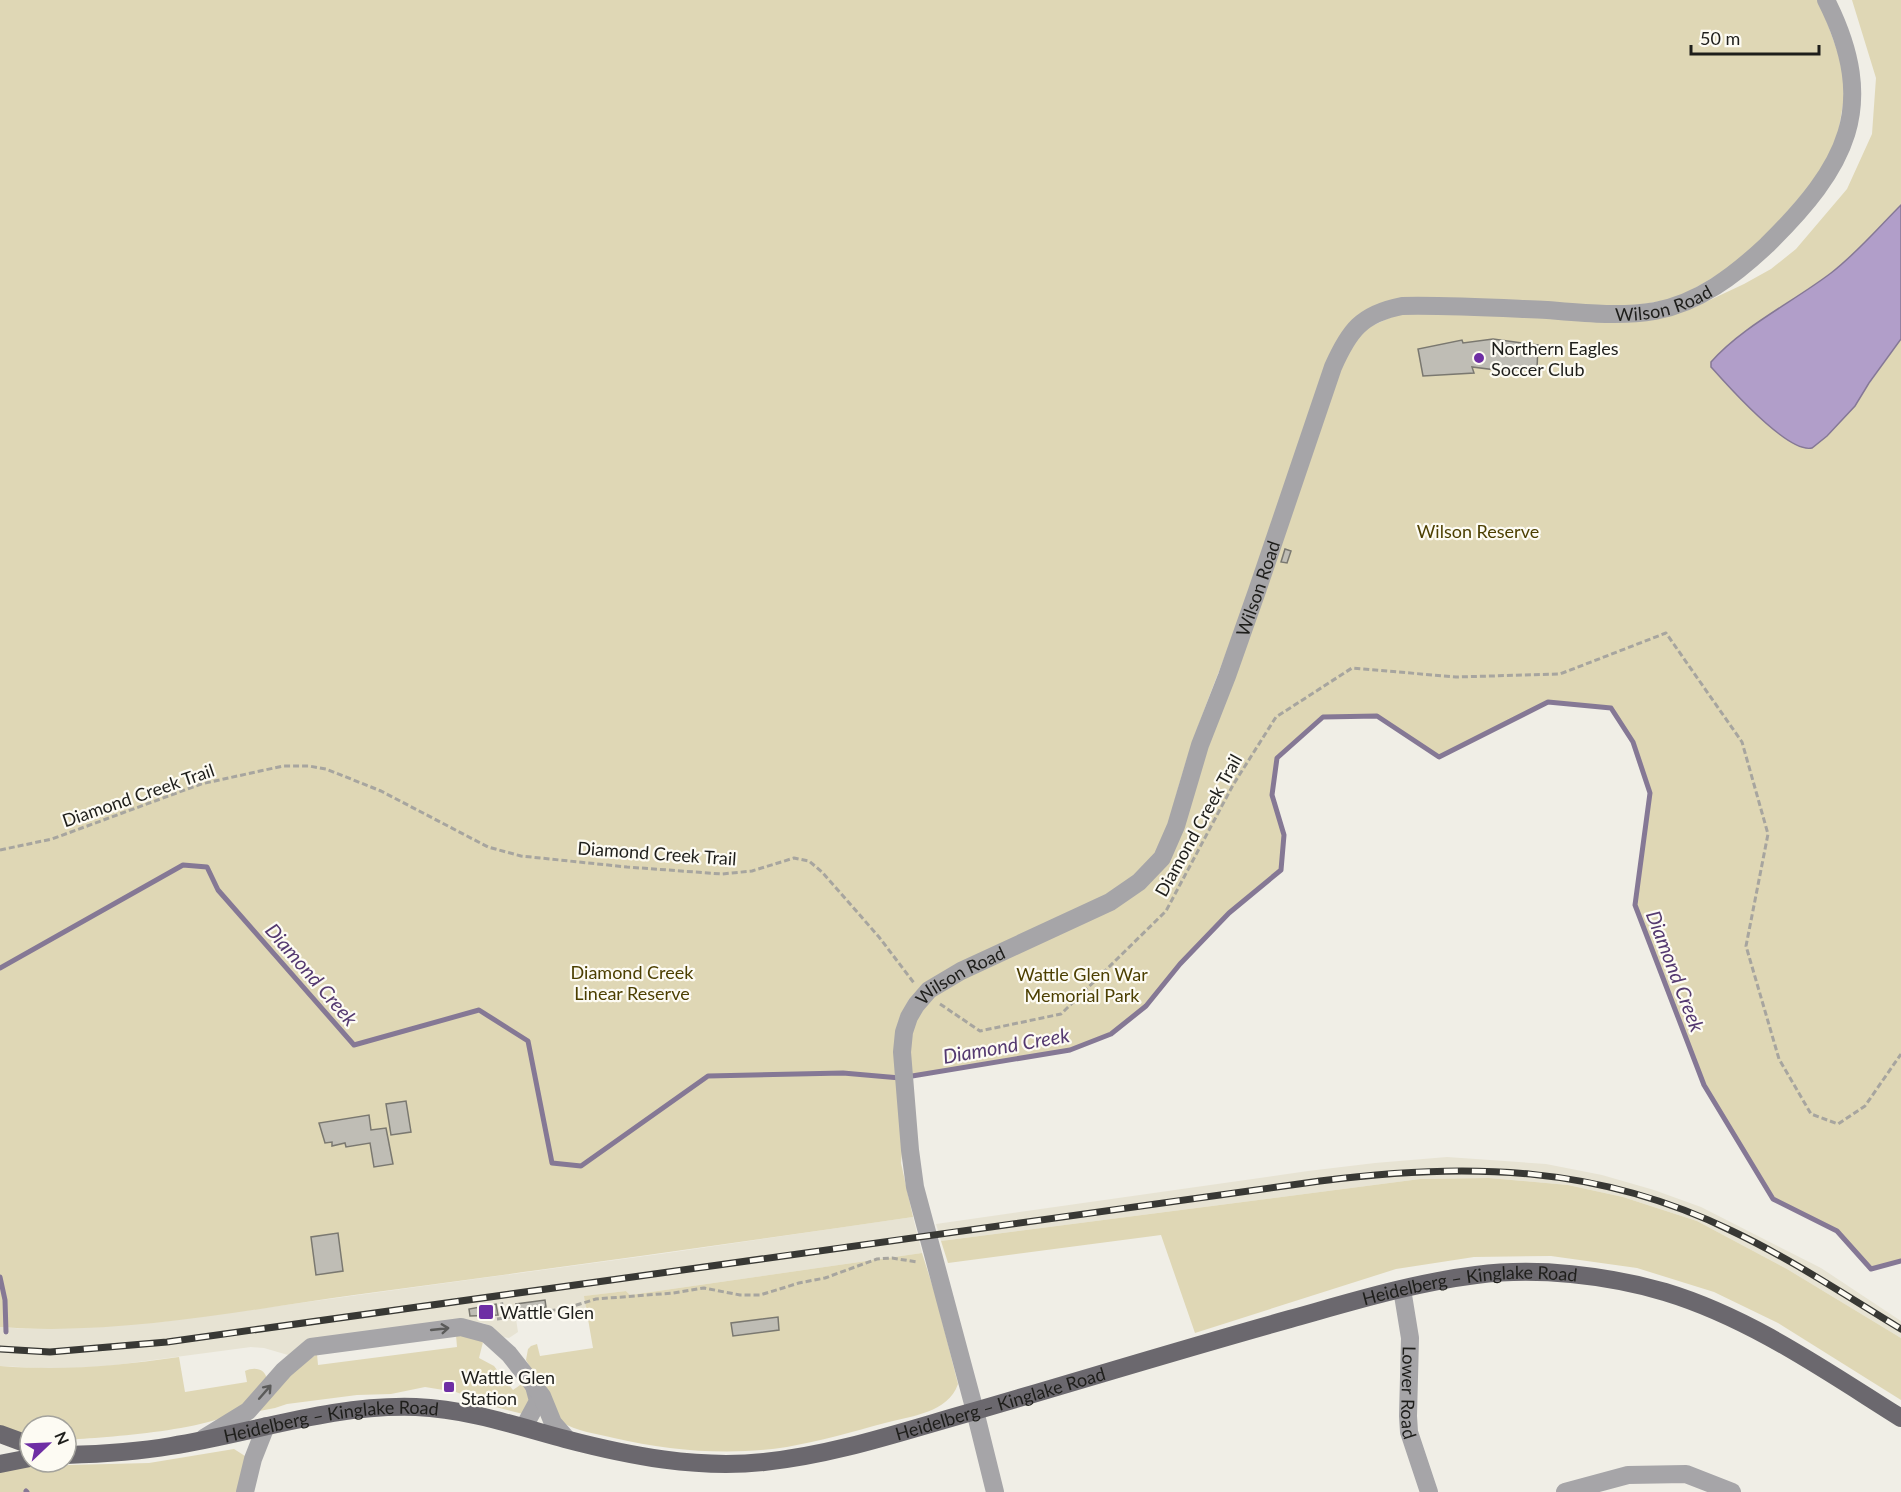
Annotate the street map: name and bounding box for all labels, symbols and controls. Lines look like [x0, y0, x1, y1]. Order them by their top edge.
scale bar [1691, 18, 1818, 56]
text: 50 m [1700, 27, 1740, 49]
street label: Wilson Road [1615, 280, 1716, 325]
place label: Northern Eagles Soccer Club [1491, 337, 1619, 380]
marker: Northern Eagles Soccer Club [1472, 351, 1486, 365]
park label: Wilson Reserve [1417, 520, 1539, 542]
street label: Wilson Road [1231, 538, 1284, 639]
street label: Diamond Creek Trail [1150, 750, 1246, 900]
street label: Diamond Creek Trail [59, 759, 217, 831]
street label: Diamond Creek Trail [577, 836, 737, 870]
water label: Diamond Creek [1642, 907, 1710, 1036]
water label: Diamond Creek [261, 918, 363, 1031]
street label: Wilson Road [911, 941, 1008, 1009]
park label: Diamond Creek Linear Reserve [571, 961, 694, 1004]
park label: Wattle Glen War Memorial Park [1016, 963, 1148, 1006]
water label: Diamond Creek [941, 1022, 1072, 1068]
street label: Heidelberg – Kinglake Road [1360, 1261, 1579, 1309]
place label: Wattle Glen [500, 1301, 594, 1323]
marker: Wattle Glen [477, 1303, 495, 1321]
one-way arrow [430, 1323, 449, 1334]
street label: Lower Road [1397, 1346, 1422, 1442]
street label: Heidelberg – Kinglake Road [893, 1362, 1108, 1445]
place label: Wattle Glen Station [461, 1366, 555, 1409]
marker: Wattle Glen Station [442, 1380, 456, 1394]
one-way arrow [259, 1384, 272, 1400]
street label: Heidelberg – Kinglake Road [221, 1396, 440, 1447]
north arrow [18, 1414, 78, 1474]
text: N [51, 1429, 73, 1447]

